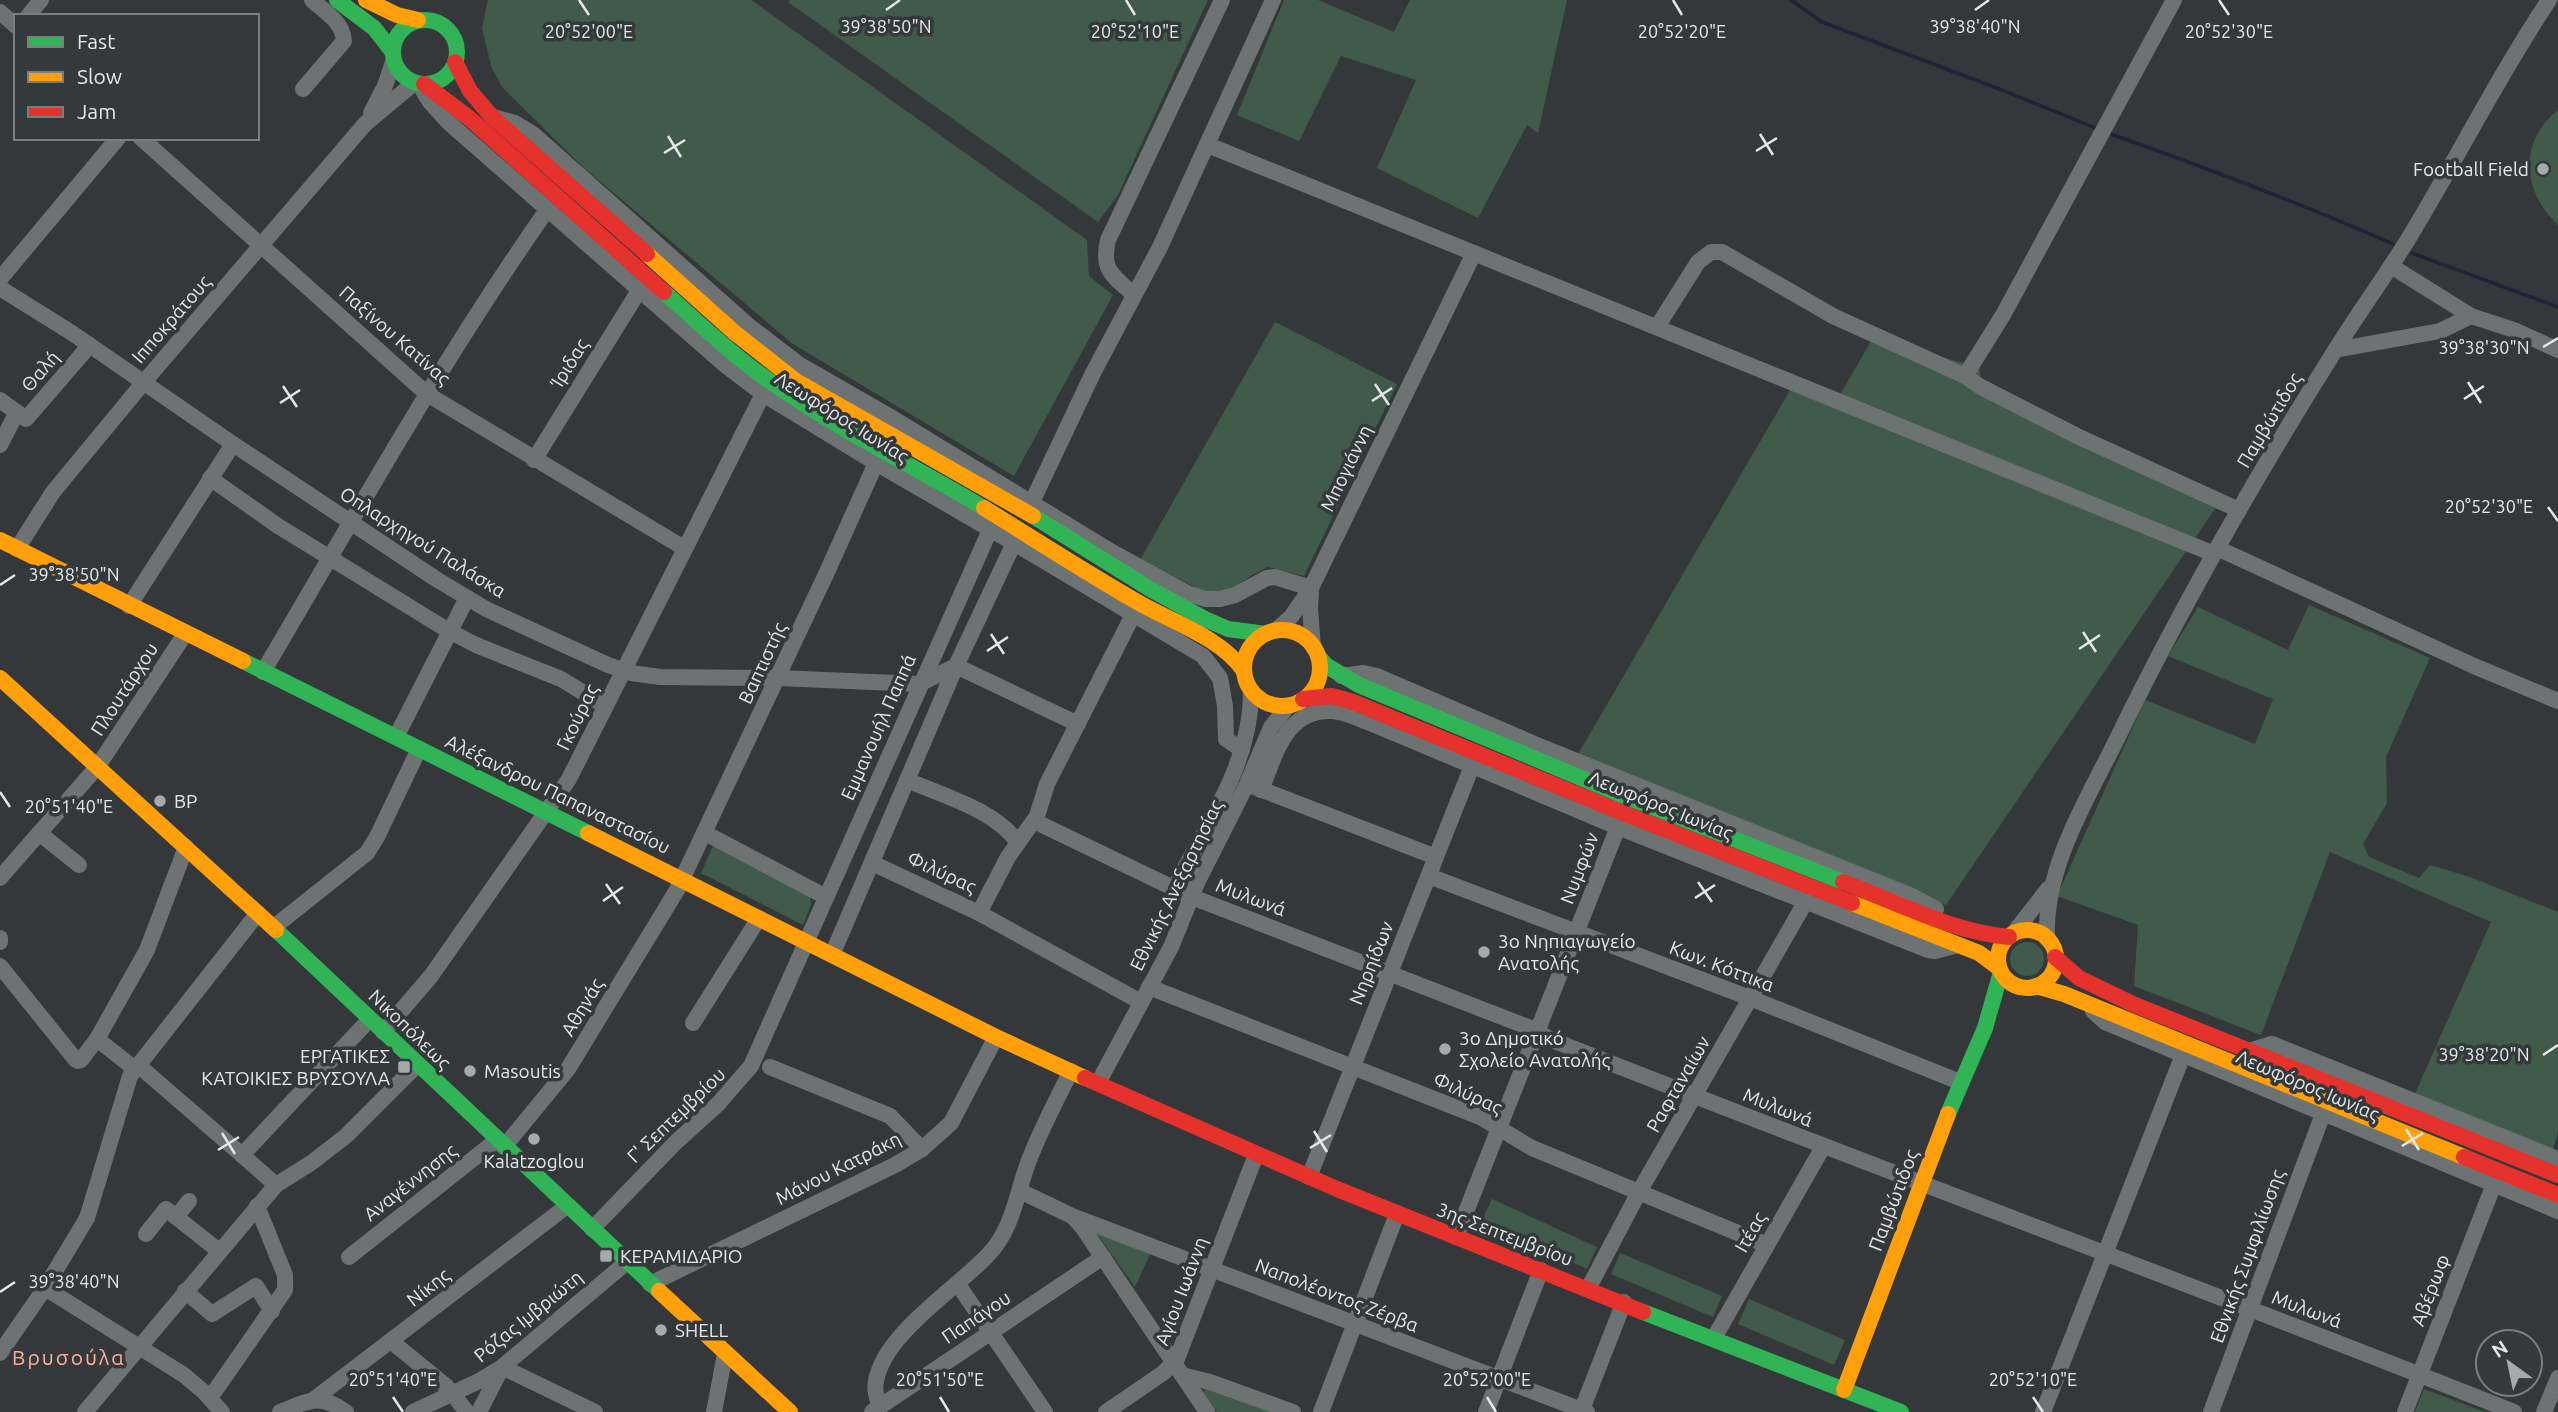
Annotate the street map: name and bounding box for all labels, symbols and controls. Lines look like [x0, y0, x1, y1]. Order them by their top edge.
legend [14, 14, 259, 140]
text: 39°38'50"N [840, 16, 932, 36]
text: 39°38'40"N [1929, 16, 2021, 36]
text: 20°52'00"E [545, 21, 633, 41]
text: 20°52'10"E [1091, 21, 1179, 41]
text: 20°52'20"E [1638, 21, 1726, 41]
text: 20°52'30"E [2185, 21, 2273, 41]
text: Fast [77, 29, 115, 53]
text: Slow [77, 64, 122, 88]
text: Jam [77, 99, 116, 123]
place label: Football Field [2413, 158, 2529, 180]
marker: Football Field [2535, 161, 2551, 177]
street label: Ιπποκράτους [127, 270, 215, 367]
street label: Παξίνου Κατίνας [335, 281, 455, 389]
street label: Ίριδας [545, 334, 593, 392]
text: 39°38'30"N [2438, 337, 2530, 357]
street label: Θαλή [16, 346, 64, 396]
street label: Λεωφόρος Ιωνίας [771, 367, 913, 467]
street label: Παμβώτιδος [2232, 368, 2306, 471]
street label: Μπογιάννη [1316, 421, 1376, 515]
street label: Οπλαρχηγού Παλάσκα [336, 482, 510, 602]
text: 20°52'30"E [2445, 496, 2533, 516]
text: 39°38'50"N [28, 564, 120, 584]
street label: Βαπτιστής [734, 618, 791, 707]
street label: Πλουτάρχου [86, 638, 162, 740]
street label: Εμμανουήλ Παππά [836, 651, 920, 803]
street label: Γκούρας [552, 680, 603, 754]
street label: Αλέξανδρου Παπαναστασίου [442, 730, 674, 858]
street label: Λεωφόρος Ιωνίας [1586, 766, 1736, 844]
place label: BP [174, 790, 197, 812]
marker: BP [152, 793, 168, 809]
text: 20°51'40"E [25, 796, 113, 816]
street label: Εθνικής Ανεξαρτησίας [1125, 796, 1227, 974]
street label: Νυμφών [1555, 829, 1603, 907]
street label: Φιλύρας [904, 847, 980, 898]
street label: Μυλωνά [1213, 874, 1289, 920]
street label: Νηρηίδων [1344, 918, 1398, 1008]
place label: 3ο Νηπιαγωγείο Ανατολής [1498, 930, 1636, 974]
street label: Κων. Κόττικα [1667, 936, 1777, 996]
marker: 3ο Νηπιαγωγείο Ανατολής [1476, 944, 1492, 960]
street label: Αθηνάς [556, 974, 608, 1040]
street label: Νικοπόλεως [365, 985, 456, 1074]
place label: 3ο Δημοτικό Σχολείο Ανατολής [1459, 1027, 1610, 1071]
street label: Ραφταναίων [1642, 1032, 1714, 1136]
marker: 3ο Δημοτικό Σχολείο Ανατολής [1437, 1041, 1453, 1057]
text: 39°38'20"N [2438, 1044, 2530, 1064]
place label: ΕΡΓΑΤΙΚΕΣ ΚΑΤΟΙΚΙΕΣ ΒΡΥΣΟΥΛΑ [201, 1045, 391, 1089]
street label: Λεωφόρος Ιωνίας [2233, 1045, 2383, 1125]
marker: ΕΡΓΑΤΙΚΕΣ ΚΑΤΟΙΚΙΕΣ ΒΡΥΣΟΥΛΑ [396, 1059, 412, 1075]
place label: Masoutis [484, 1060, 561, 1082]
marker: Masoutis [462, 1063, 478, 1079]
street label: Γ' Σεπτεμβρίου [622, 1063, 730, 1167]
street label: Φιλύρας [1430, 1068, 1506, 1119]
street label: Μυλωνά [1740, 1083, 1816, 1131]
street label: Μάνου Κατράκη [772, 1127, 904, 1209]
marker: Kalatzoglou [526, 1131, 542, 1147]
street label: Αναγέννησης [359, 1139, 461, 1225]
street label: Παμβώτιδος [1864, 1146, 1923, 1254]
place label: Kalatzoglou [483, 1150, 585, 1172]
street label: Εθνικής Συμφιλίωσης [2205, 1166, 2289, 1346]
street label: 3ης Σεπτεμβρίου [1434, 1198, 1576, 1270]
street label: Ιτέας [1730, 1208, 1770, 1256]
street label: Αγίου Ιωάννη [1150, 1234, 1212, 1348]
place label: ΚΕΡΑΜΙΔΑΡΙΟ [620, 1245, 743, 1267]
marker: ΚΕΡΑΜΙΔΑΡΙΟ [598, 1248, 614, 1264]
street label: Αβέρωφ [2406, 1251, 2454, 1329]
street label: Ναπολέοντος Ζέρβα [1252, 1254, 1422, 1336]
street label: Νίκης [402, 1263, 454, 1311]
street label: Ρόζας Ιμβριώτη [469, 1266, 587, 1366]
text: 39°38'40"N [28, 1271, 120, 1291]
street label: Παπάγου [938, 1286, 1014, 1348]
street label: Μυλωνά [2269, 1286, 2345, 1332]
place label: SHELL [675, 1319, 729, 1341]
marker: SHELL [653, 1322, 669, 1338]
north arrow [2474, 1328, 2544, 1398]
text: N [2488, 1336, 2512, 1362]
district label: Βρυσούλα [12, 1345, 126, 1369]
text: 20°51'40"E [349, 1369, 437, 1389]
text: 20°51'50"E [896, 1369, 984, 1389]
text: 20°52'00"E [1443, 1369, 1531, 1389]
text: 20°52'10"E [1989, 1369, 2077, 1389]

